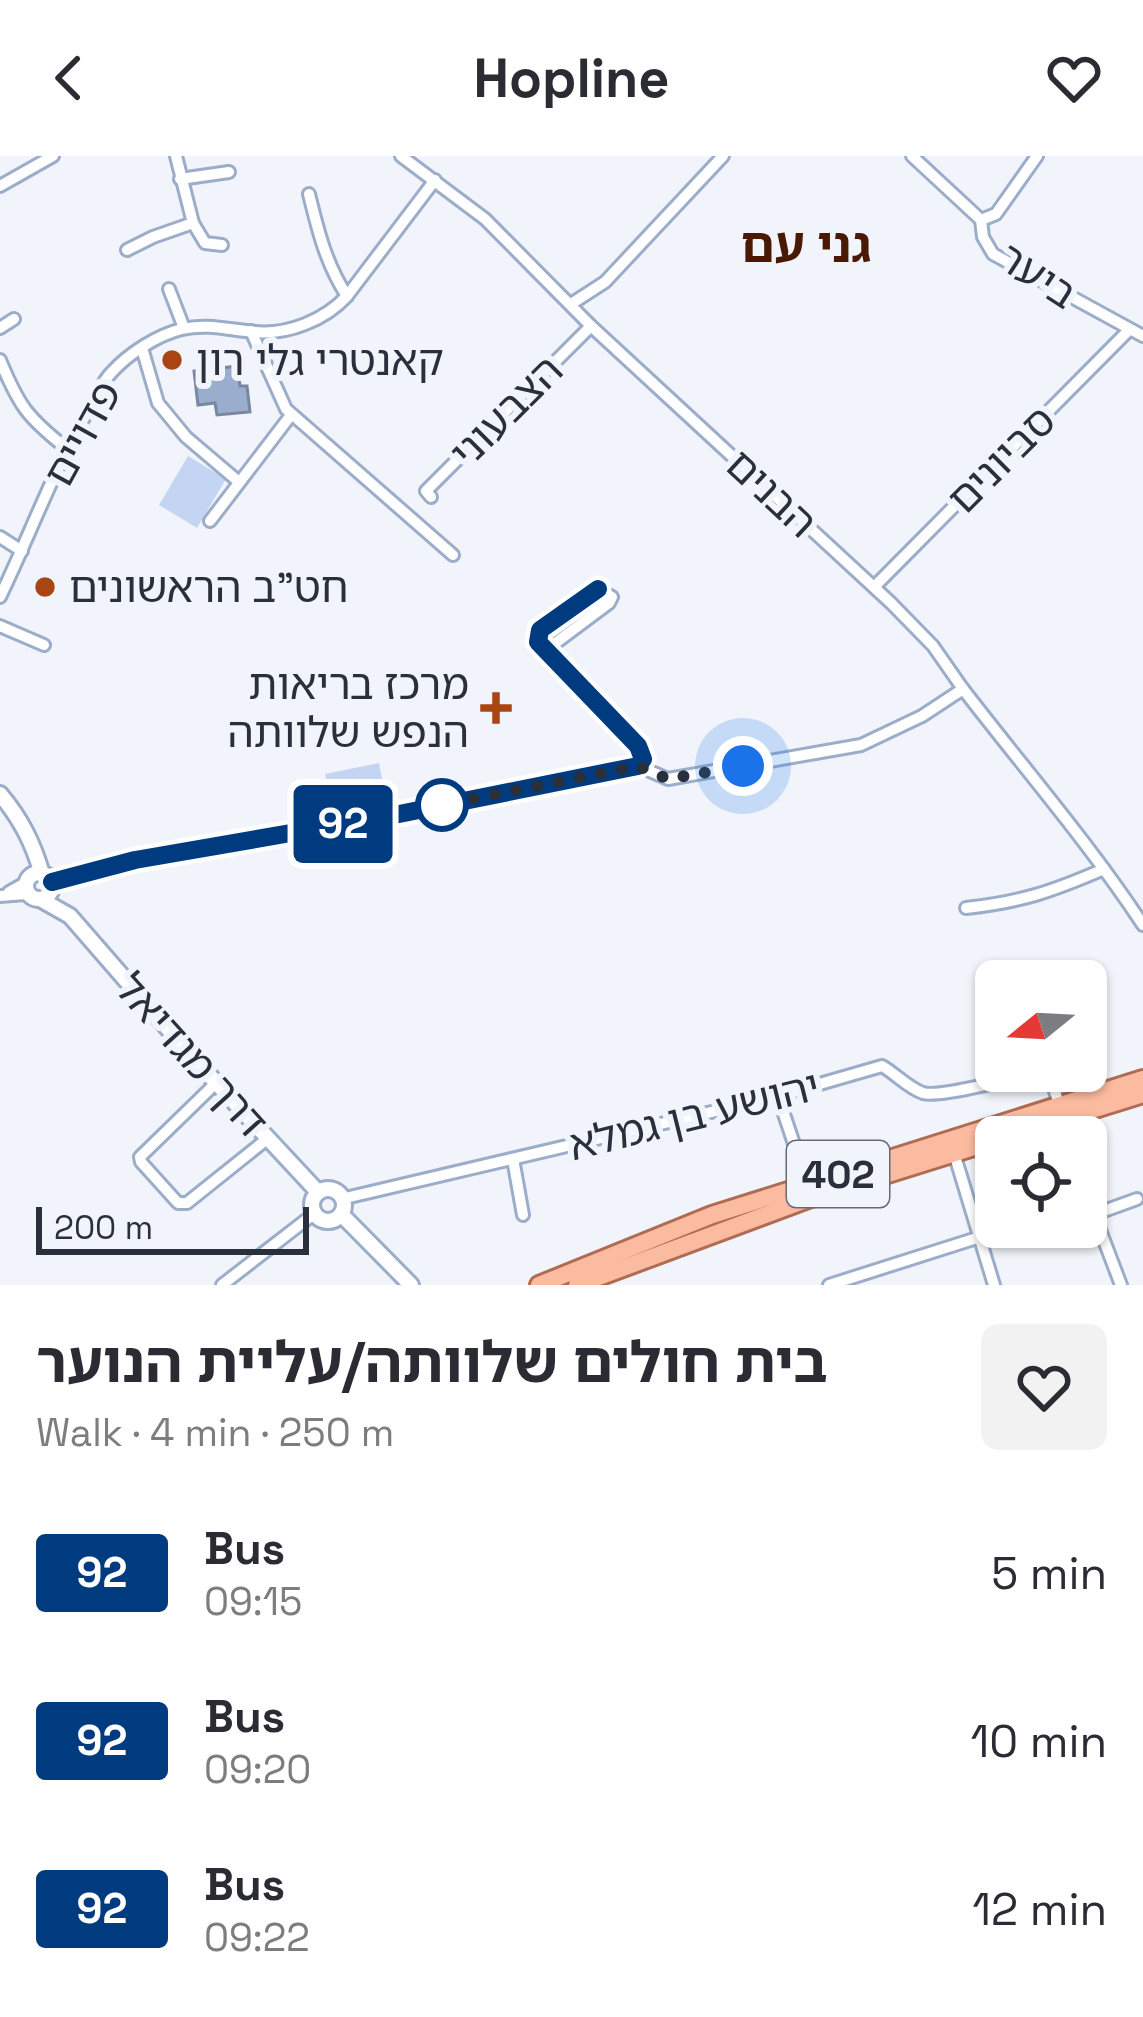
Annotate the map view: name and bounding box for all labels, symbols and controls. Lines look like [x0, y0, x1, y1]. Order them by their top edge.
text: Hopline [473, 44, 670, 113]
icon: back [36, 45, 102, 111]
icon: heart [1041, 45, 1107, 111]
district label: גני עם [741, 215, 871, 276]
street label: ביער [988, 231, 1087, 320]
place label: קאנטרי גלי רון [196, 334, 444, 387]
street label: הצבעוני [439, 344, 574, 479]
marker: קאנטרי גלי רון [159, 347, 185, 373]
street label: פדויים [32, 371, 133, 495]
street label: סביונים [936, 394, 1067, 525]
street label: הבנים [715, 438, 828, 549]
place label: חט"ב הראשונים [69, 561, 349, 614]
marker: חט"ב הראשונים [32, 574, 58, 600]
place label: מרכז בריאות הנפש שלוותה [227, 658, 469, 759]
marker: מרכז בריאות הנפש שלוותה [480, 692, 512, 724]
your location [713, 736, 773, 796]
unlabelled marker [417, 780, 467, 830]
line badge: 92 [289, 785, 397, 863]
text: 92 [318, 797, 368, 850]
north arrow [975, 960, 1107, 1092]
map controls [975, 960, 1107, 1248]
street label: דרך מגדיאל [104, 962, 279, 1149]
street label: יהושע בן גמלא [563, 1059, 825, 1172]
button: locate [975, 1116, 1107, 1248]
road number: 402 [787, 1141, 889, 1207]
scale bar [36, 1201, 309, 1254]
text: 200 m [54, 1207, 153, 1249]
button: heart [981, 1324, 1107, 1450]
text: בית חולים שלוותה/עליית הנוער [36, 1326, 828, 1399]
text: Walk · 4 min · 250 m [36, 1408, 394, 1457]
text: Bus [204, 1520, 285, 1577]
text: 5 min [991, 1545, 1107, 1602]
text: 92 [77, 1546, 127, 1599]
text: 09:15 [204, 1577, 302, 1626]
text: Bus [204, 1688, 285, 1745]
text: 10 min [970, 1713, 1107, 1770]
text: 92 [77, 1714, 127, 1767]
text: 09:20 [204, 1745, 311, 1794]
text: Bus [204, 1856, 285, 1913]
text: 12 min [972, 1881, 1107, 1938]
text: 92 [77, 1882, 127, 1935]
text: 09:22 [204, 1913, 310, 1962]

